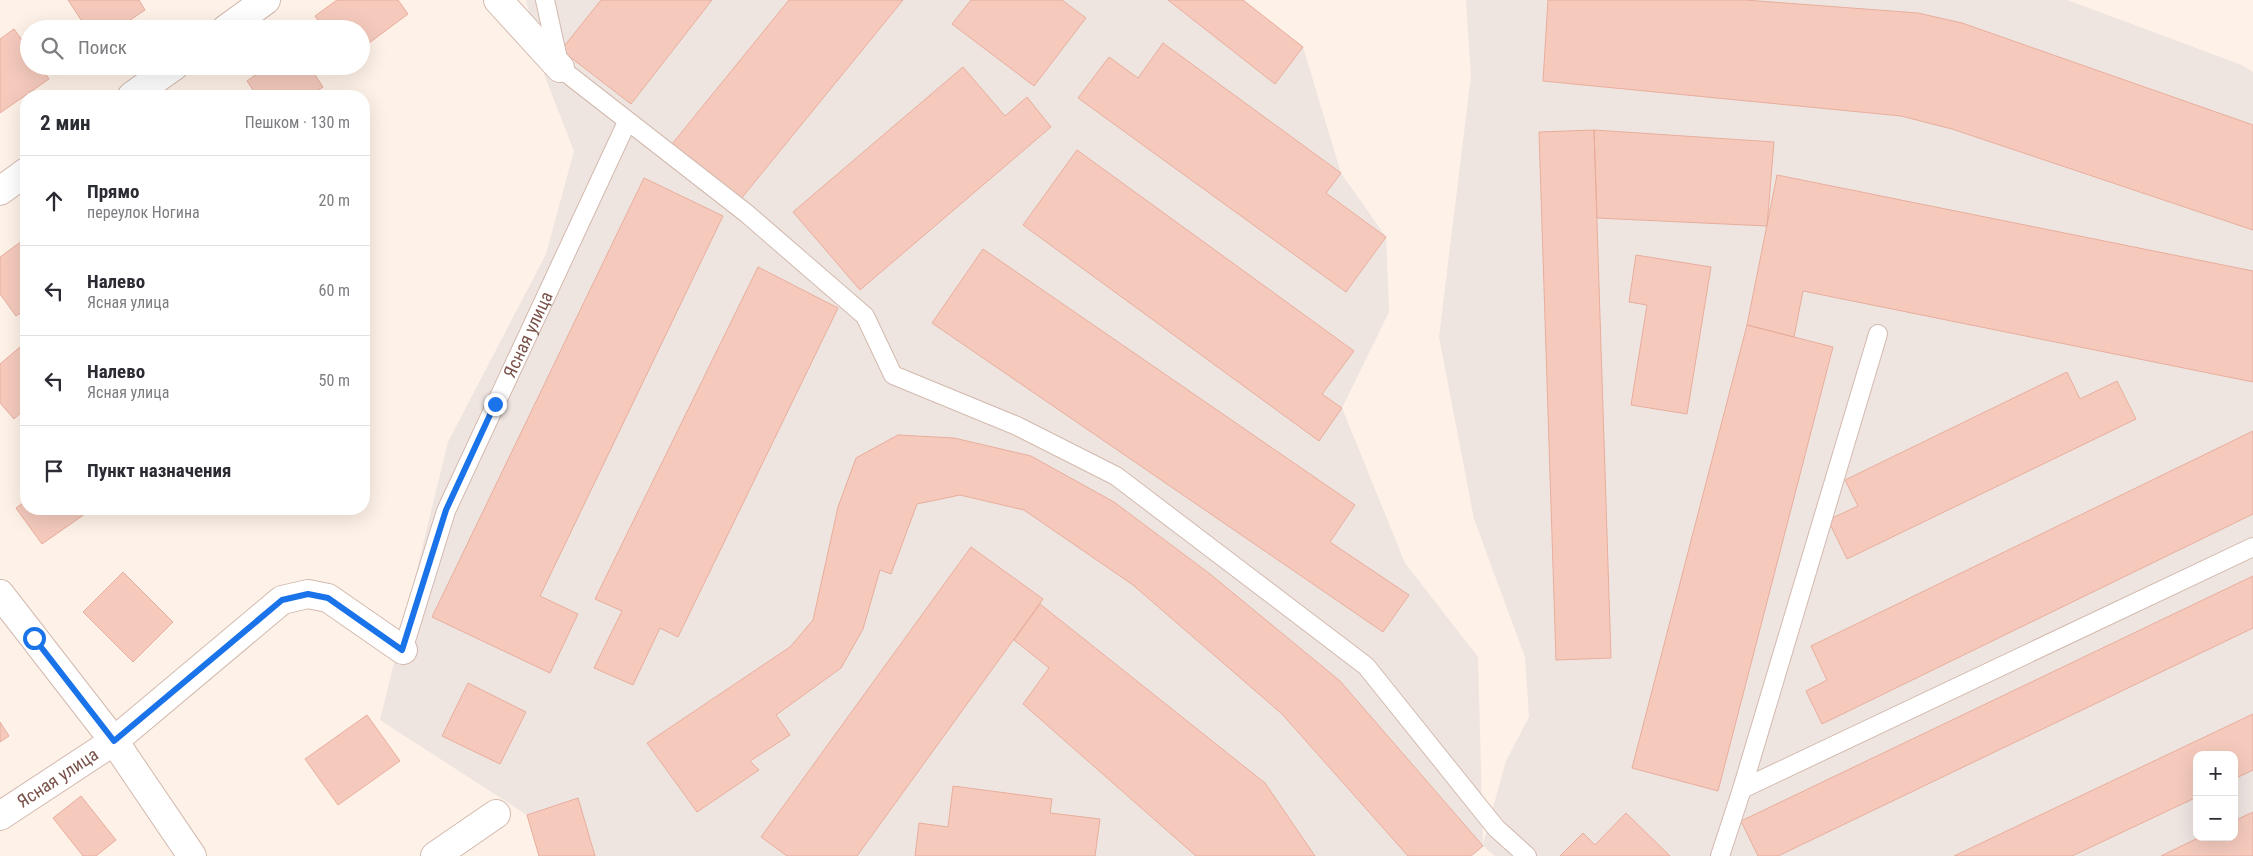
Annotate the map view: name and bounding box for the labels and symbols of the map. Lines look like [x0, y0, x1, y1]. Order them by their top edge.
street label: Ясная улица [499, 288, 557, 381]
route end [484, 393, 507, 416]
route start [23, 627, 46, 650]
street label: Ясная улица [13, 743, 102, 812]

